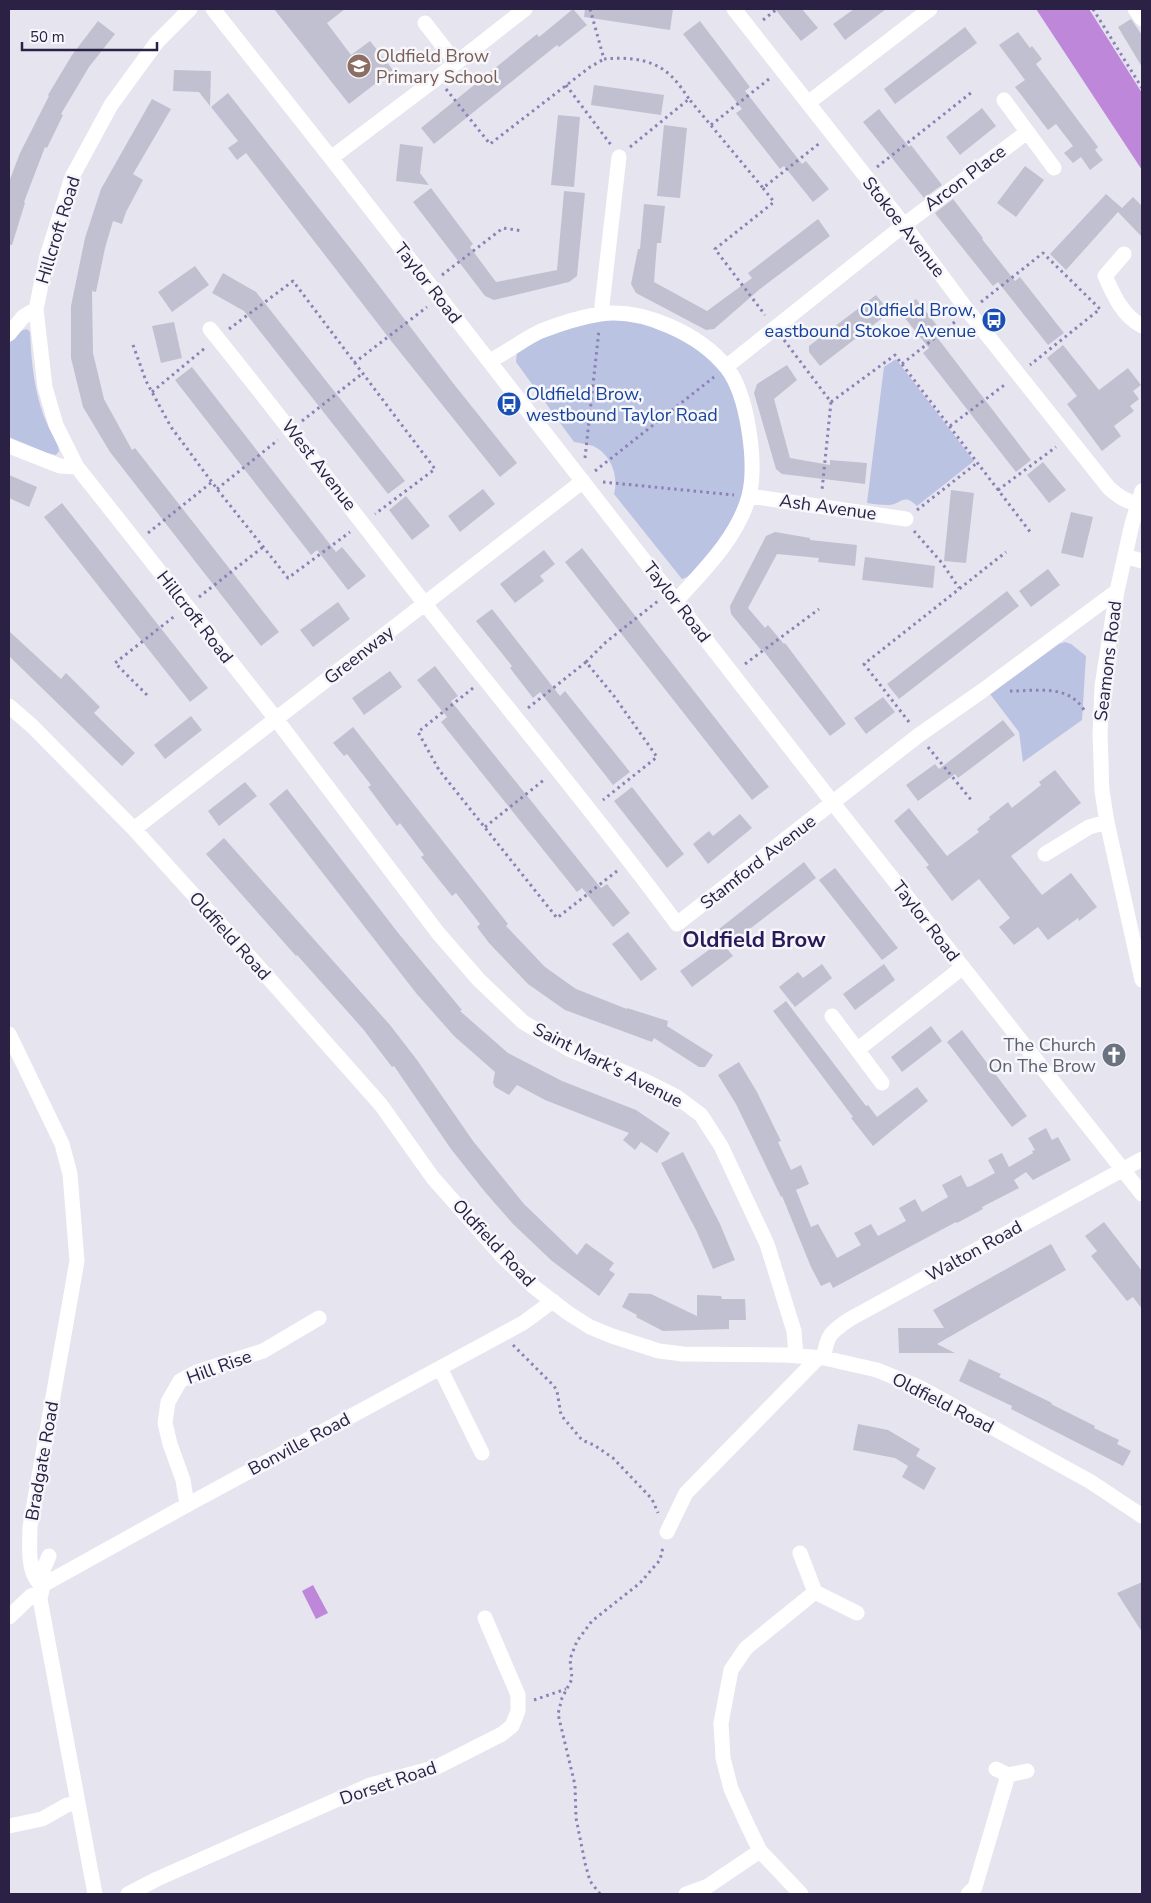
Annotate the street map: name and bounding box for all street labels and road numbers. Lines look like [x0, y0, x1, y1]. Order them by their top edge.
street label: Arcon Place [919, 139, 1011, 217]
street label: Stokoe Avenue [857, 172, 951, 282]
street label: Hillcroft Road [30, 173, 86, 287]
street label: Taylor Road [389, 238, 467, 328]
street label: West Avenue [276, 415, 362, 515]
street label: Ash Avenue [778, 488, 878, 526]
street label: Taylor Road [638, 557, 716, 647]
street label: Hillcroft Road [151, 566, 239, 668]
street label: Seamons Road [1089, 599, 1127, 723]
street label: Greenway [319, 620, 399, 690]
street label: Stamford Avenue [695, 809, 821, 915]
street label: Taylor Road [887, 876, 965, 966]
street label: Oldfield Road [184, 887, 276, 985]
street label: Saint Mark's Avenue [529, 1017, 687, 1113]
street label: Oldfield Road [447, 1194, 541, 1292]
street label: Walton Road [922, 1215, 1026, 1287]
street label: Hill Rise [183, 1344, 255, 1390]
street label: Oldfield Road [888, 1367, 998, 1439]
street label: Bradgate Road [20, 1399, 64, 1523]
street label: Bonville Road [244, 1407, 354, 1481]
street label: Dorset Road [336, 1755, 440, 1811]

